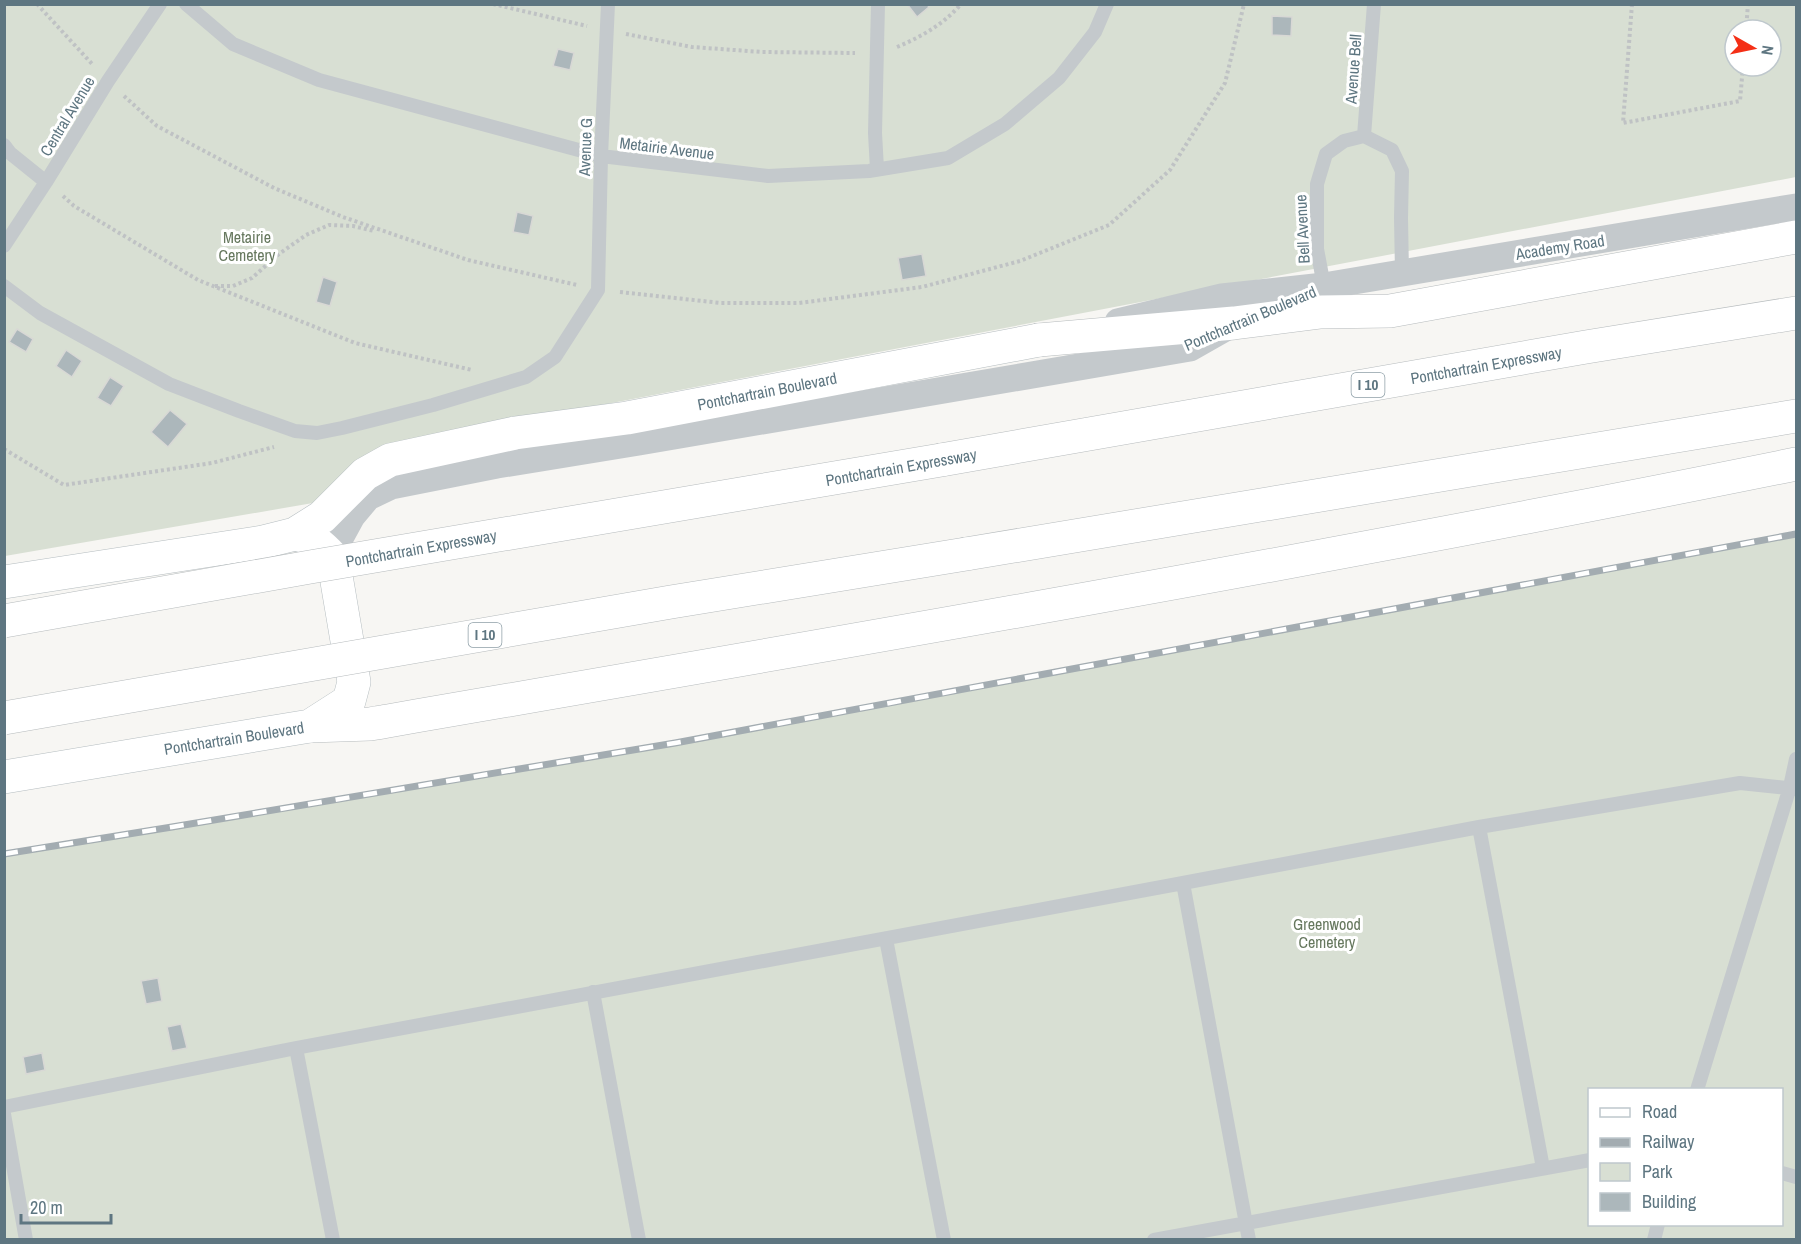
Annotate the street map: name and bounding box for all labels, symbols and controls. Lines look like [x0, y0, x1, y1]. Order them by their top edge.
north arrow [1723, 18, 1783, 78]
street label: Avenue Bell [1340, 33, 1366, 106]
text: N [1756, 44, 1779, 57]
street label: Central Avenue [35, 72, 99, 160]
street label: Avenue G [573, 118, 597, 177]
street label: Metairie Avenue [618, 131, 716, 165]
street label: Bell Avenue [1289, 194, 1315, 264]
park label: Metairie Cemetery [219, 226, 276, 266]
street label: Academy Road [1513, 229, 1606, 265]
street label: Pontchartrain Boulevard [1181, 280, 1319, 356]
street label: Pontchartrain Expressway [1409, 341, 1564, 389]
street label: Pontchartrain Boulevard [695, 367, 839, 415]
road number: I 10 [1352, 373, 1384, 397]
street label: Pontchartrain Expressway [824, 443, 979, 491]
street label: Pontchartrain Expressway [344, 524, 499, 572]
road number: I 10 [468, 623, 502, 647]
street label: Pontchartrain Boulevard [162, 716, 306, 760]
park label: Greenwood Cemetery [1293, 913, 1361, 953]
legend [1588, 1088, 1783, 1226]
text: Road [1642, 1099, 1677, 1124]
text: Railway [1642, 1129, 1695, 1154]
text: Park [1642, 1159, 1673, 1184]
scale bar [21, 1187, 111, 1225]
text: Building [1642, 1189, 1697, 1214]
text: 20 m [30, 1195, 63, 1220]

